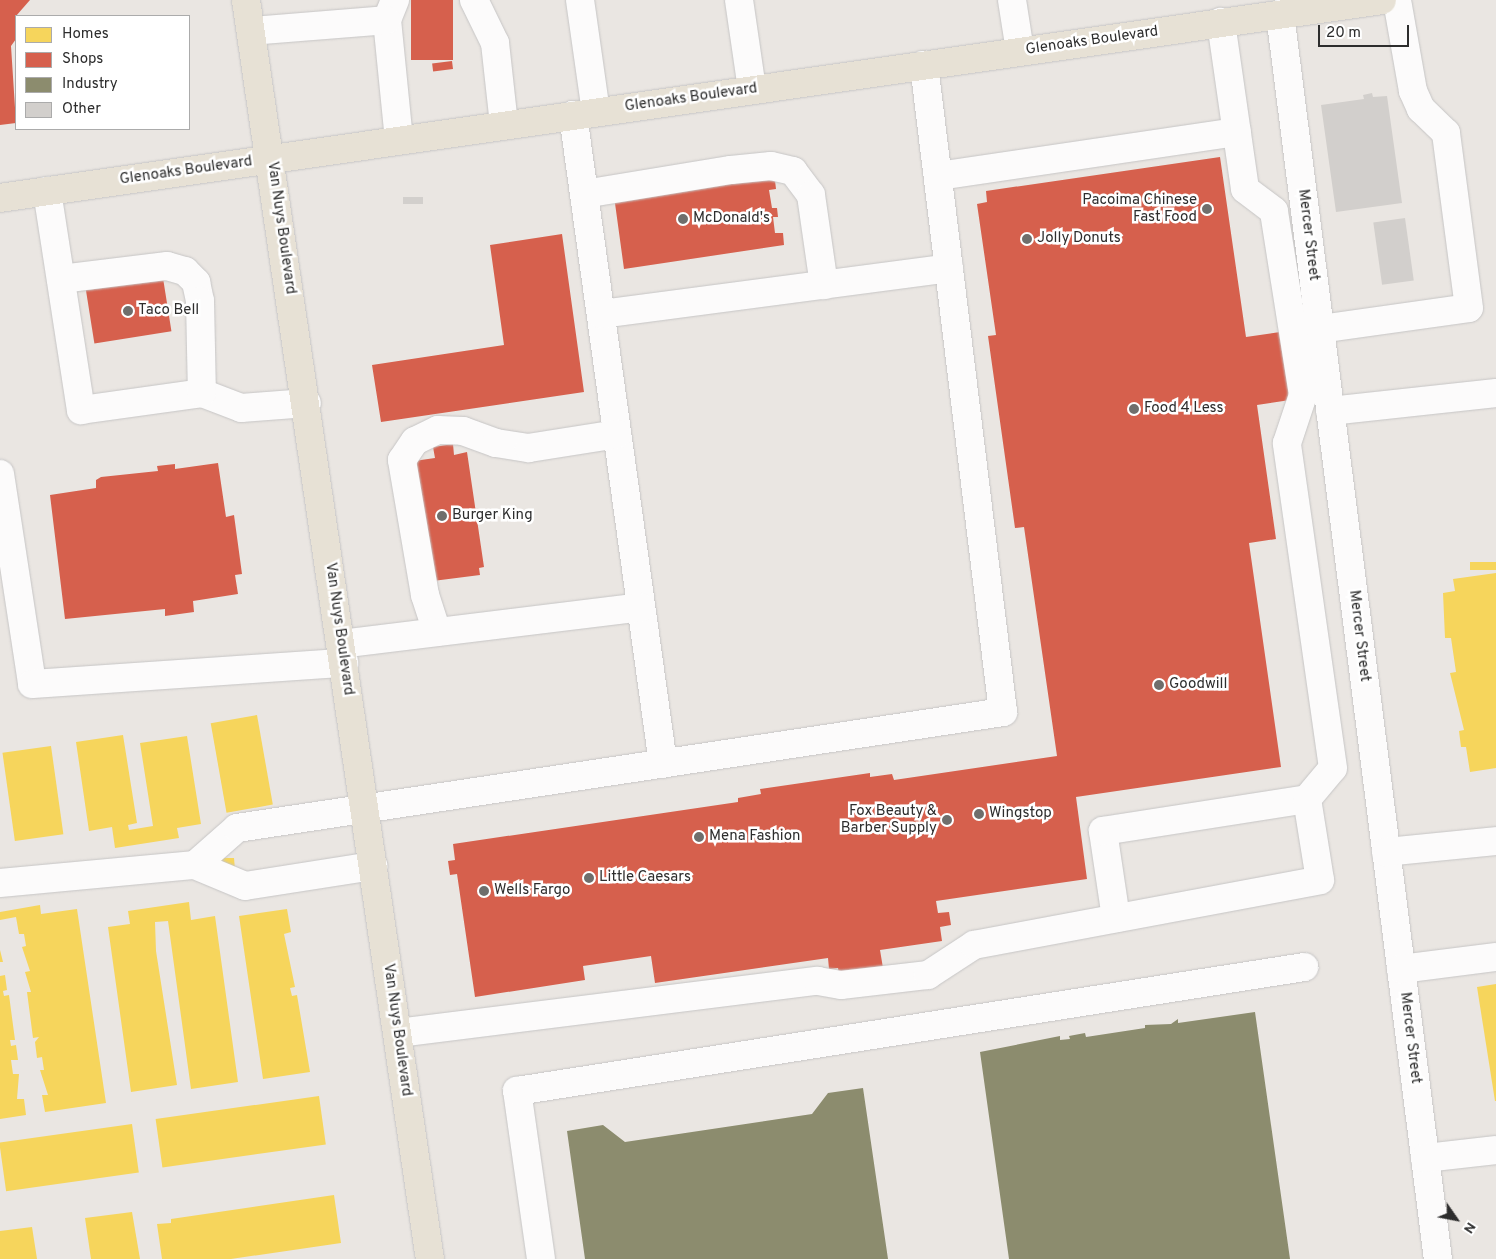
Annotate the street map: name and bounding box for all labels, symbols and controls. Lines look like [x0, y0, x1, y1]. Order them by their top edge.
legend [15, 15, 190, 130]
scale bar [1321, 15, 1412, 47]
street label: Glenoaks Boulevard [1025, 23, 1159, 59]
text: 20 m [1326, 24, 1361, 43]
text: Homes [62, 25, 109, 44]
text: Shops [62, 50, 103, 69]
text: Industry [62, 75, 118, 94]
street label: Glenoaks Boulevard [624, 80, 758, 116]
text: Other [62, 100, 101, 119]
street label: Glenoaks Boulevard [119, 153, 253, 189]
street label: Van Nuys Boulevard [263, 160, 299, 296]
street label: Mercer Street [1293, 188, 1323, 282]
place label: Pacoima Chinese Fast Food [1082, 191, 1197, 226]
marker: Pacoima Chinese Fast Food [1201, 203, 1213, 215]
place label: McDonald's [693, 210, 770, 228]
marker: McDonald's [677, 213, 689, 225]
place label: Jolly Donuts [1037, 230, 1121, 248]
marker: Jolly Donuts [1021, 233, 1033, 245]
place label: Taco Bell [138, 302, 199, 320]
marker: Taco Bell [122, 305, 134, 317]
place label: Food 4 Less [1144, 400, 1224, 418]
marker: Food 4 Less [1128, 403, 1140, 415]
place label: Burger King [452, 507, 533, 525]
marker: Burger King [436, 510, 448, 522]
street label: Van Nuys Boulevard [321, 561, 357, 697]
street label: Mercer Street [1344, 589, 1374, 683]
place label: Goodwill [1169, 676, 1227, 694]
marker: Goodwill [1153, 679, 1165, 691]
place label: Fox Beauty & Barber Supply [841, 802, 937, 837]
place label: Wingstop [989, 805, 1052, 823]
marker: Wingstop [973, 808, 985, 820]
marker: Fox Beauty & Barber Supply [941, 814, 953, 826]
place label: Mena Fashion [709, 828, 800, 846]
marker: Mena Fashion [693, 831, 705, 843]
place label: Little Caesars [599, 869, 691, 887]
marker: Little Caesars [583, 872, 595, 884]
place label: Wells Fargo [494, 882, 570, 900]
marker: Wells Fargo [478, 885, 490, 897]
street label: Van Nuys Boulevard [379, 962, 415, 1098]
street label: Mercer Street [1395, 991, 1425, 1085]
north arrow [1431, 1194, 1481, 1244]
text: N [1459, 1219, 1479, 1236]

